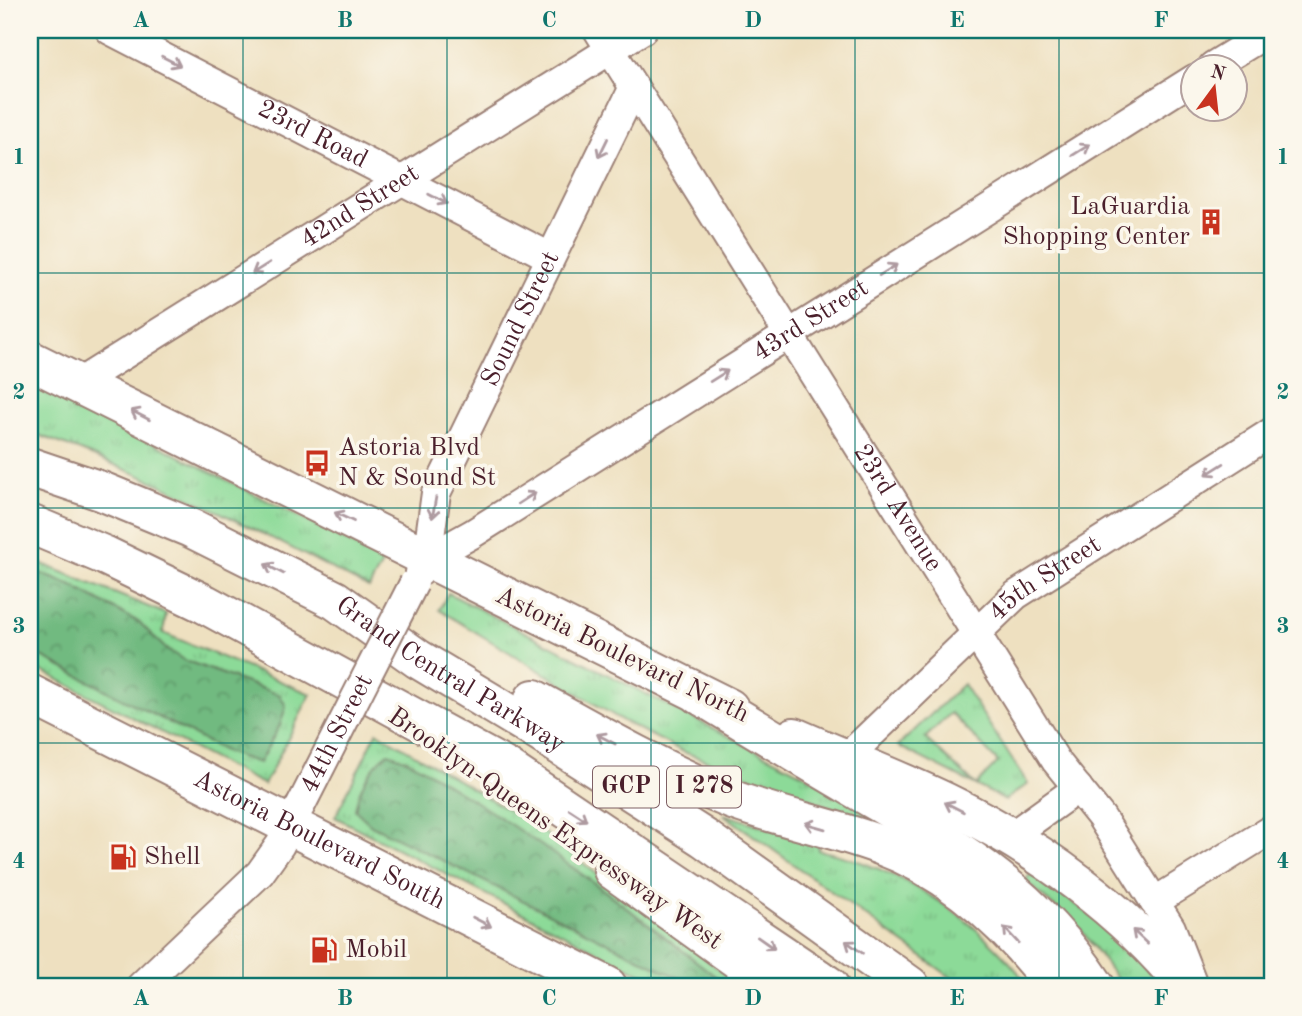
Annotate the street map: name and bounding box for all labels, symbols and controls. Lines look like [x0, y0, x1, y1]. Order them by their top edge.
text: A [132, 9, 150, 32]
text: B [337, 9, 353, 32]
text: C [541, 9, 557, 32]
text: D [744, 9, 762, 32]
text: E [949, 9, 965, 32]
text: F [1153, 9, 1169, 32]
north arrow [1180, 52, 1250, 122]
one-way arrow [160, 55, 181, 68]
text: N [1208, 63, 1228, 85]
street label: 23rd Road [253, 96, 372, 174]
one-way arrow [596, 137, 610, 158]
one-way arrow [1070, 142, 1090, 156]
text: 1 [12, 146, 26, 169]
text: 1 [1276, 146, 1290, 169]
street label: 42nd Street [296, 160, 424, 253]
one-way arrow [428, 192, 448, 206]
place label: LaGuardia Shopping Center [1002, 194, 1190, 250]
building icon: LaGuardia Shopping Center [1196, 207, 1226, 237]
street label: Sound Street [477, 247, 565, 391]
one-way arrow [251, 261, 271, 275]
one-way arrow [877, 263, 897, 277]
street label: 43rd Street [749, 275, 873, 366]
one-way arrow [709, 369, 728, 384]
text: 2 [12, 381, 26, 404]
text: 2 [1276, 381, 1290, 404]
one-way arrow [130, 408, 151, 422]
place label: Astoria Blvd N & Sound St [338, 435, 496, 491]
street label: 23rd Avenue [848, 440, 947, 576]
bus stop icon: Astoria Blvd N & Sound St [302, 448, 332, 478]
one-way arrow [1205, 462, 1225, 476]
one-way arrow [517, 491, 536, 505]
one-way arrow [426, 496, 440, 519]
one-way arrow [334, 509, 355, 523]
street label: 45th Street [984, 531, 1106, 626]
one-way arrow [264, 562, 285, 576]
street label: Astoria Boulevard North [491, 582, 753, 728]
street label: Grand Central Parkway [331, 592, 570, 758]
text: 3 [12, 615, 26, 638]
text: 3 [1276, 615, 1290, 638]
street label: 44th Street [296, 670, 378, 798]
street label: Brooklyn-Queens Expressway West [383, 703, 727, 955]
one-way arrow [596, 732, 616, 746]
street label: Astoria Boulevard South [189, 766, 449, 915]
road number: GCP [593, 766, 659, 808]
road number: I 278 [667, 766, 741, 808]
one-way arrow [944, 799, 965, 813]
one-way arrow [568, 807, 587, 822]
one-way arrow [805, 818, 827, 831]
fuel station icon: Shell [108, 842, 138, 872]
place label: Shell [144, 844, 200, 870]
text: 4 [12, 850, 26, 873]
text: 4 [1276, 850, 1290, 873]
one-way arrow [472, 916, 492, 930]
one-way arrow [1002, 927, 1019, 944]
one-way arrow [1132, 928, 1149, 945]
fuel station icon: Mobil [309, 935, 339, 965]
one-way arrow [756, 936, 775, 950]
place label: Mobil [345, 937, 407, 963]
one-way arrow [845, 939, 864, 954]
text: A [132, 987, 150, 1010]
text: B [337, 987, 353, 1010]
text: C [541, 987, 557, 1010]
text: D [744, 987, 762, 1010]
text: E [949, 987, 965, 1010]
text: F [1153, 987, 1169, 1010]

